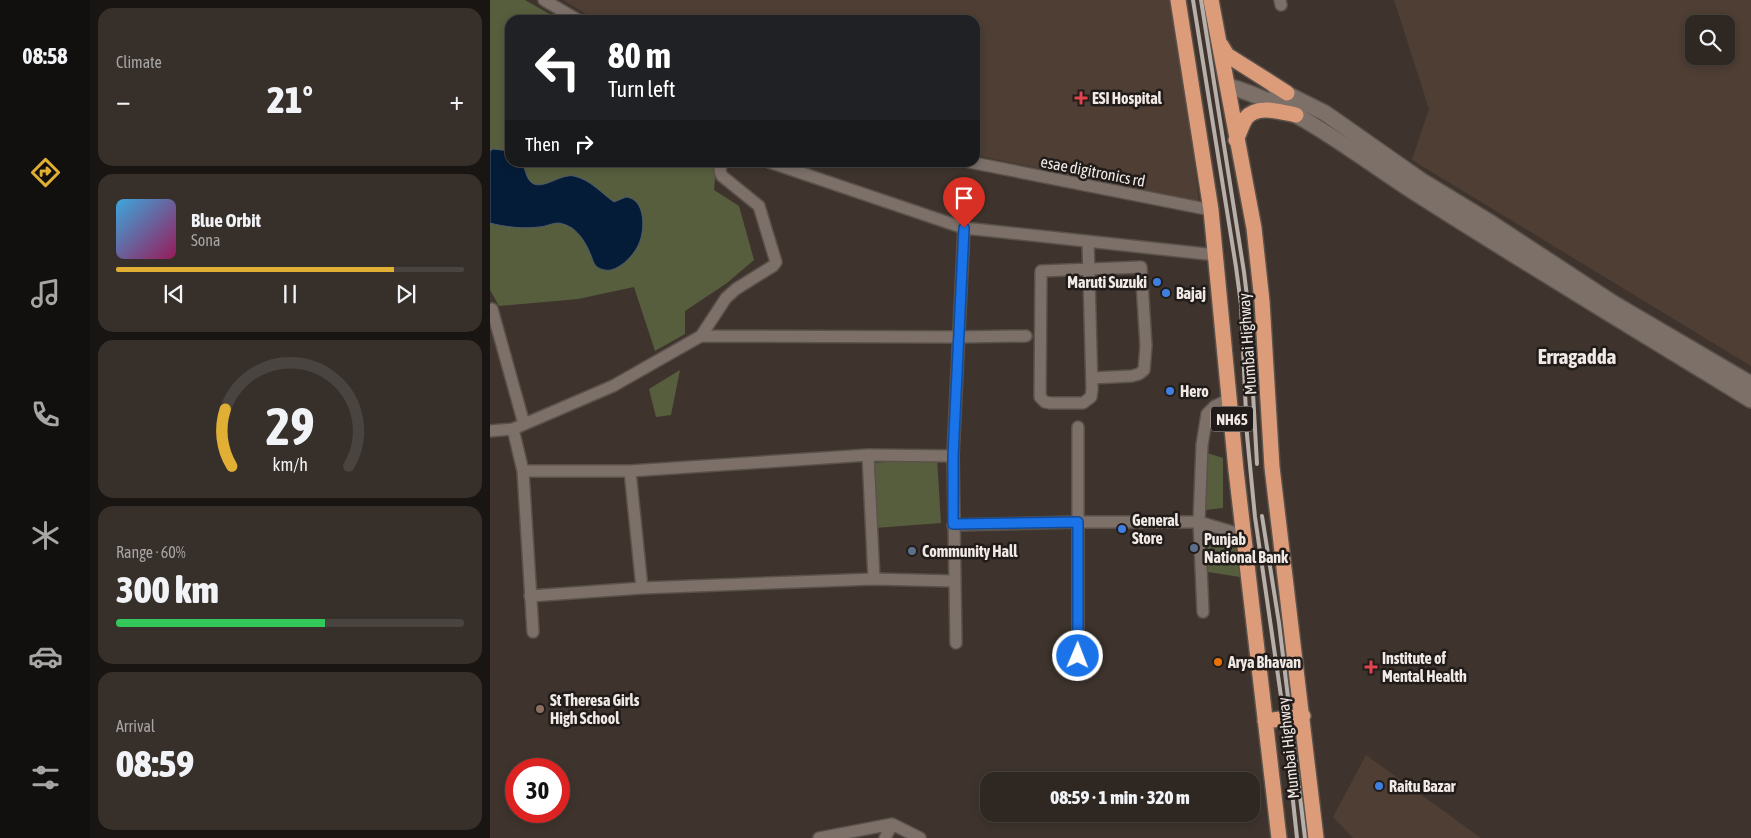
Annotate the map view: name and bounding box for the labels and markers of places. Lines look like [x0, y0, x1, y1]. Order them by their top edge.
place label: ESI Hospital [1092, 89, 1163, 107]
marker: ESI Hospital [1074, 91, 1088, 105]
pin [943, 177, 985, 228]
place label: Maruti Suzuki [1067, 273, 1147, 291]
marker: Maruti Suzuki [1151, 276, 1163, 288]
place label: Bajaj [1176, 284, 1206, 302]
marker: Bajaj [1160, 287, 1172, 299]
place label: Hero [1180, 382, 1209, 400]
marker: Hero [1164, 385, 1176, 397]
place label: General Store [1132, 511, 1180, 547]
marker: General Store [1116, 523, 1128, 535]
place label: Punjab National Bank [1204, 530, 1289, 566]
place label: Community Hall [922, 542, 1018, 560]
marker: Punjab National Bank [1188, 542, 1200, 554]
marker: Community Hall [906, 545, 918, 557]
place label: Institute of Mental Health [1382, 649, 1467, 685]
place label: Arya Bhavan [1227, 653, 1301, 671]
marker: Arya Bhavan [1212, 656, 1224, 668]
marker: Institute of Mental Health [1364, 660, 1378, 674]
place label: St Theresa Girls High School [550, 691, 640, 727]
marker: St Theresa Girls High School [534, 703, 546, 715]
place label: Raitu Bazar [1389, 777, 1456, 795]
marker: Raitu Bazar [1373, 780, 1385, 792]

